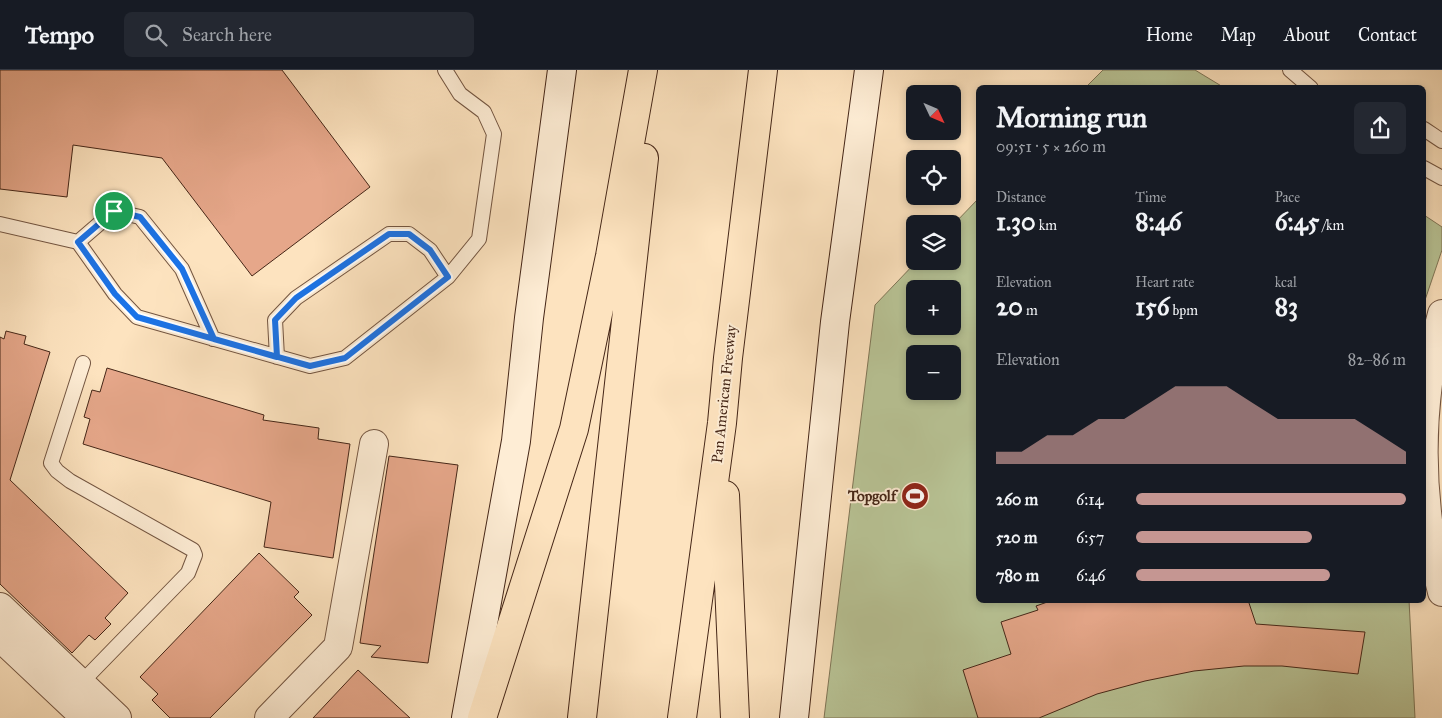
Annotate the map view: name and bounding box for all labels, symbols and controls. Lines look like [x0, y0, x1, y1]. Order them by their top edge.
search box [124, 12, 474, 57]
text: Tempo [25, 20, 94, 50]
icon: search [142, 21, 170, 49]
text: Search here [182, 23, 272, 46]
text: Home [1146, 24, 1193, 46]
text: Map [1221, 24, 1256, 46]
text: About [1284, 24, 1330, 46]
text: Contact [1358, 24, 1417, 46]
north arrow [906, 85, 961, 140]
map controls [906, 85, 961, 400]
text: Morning run [996, 100, 1147, 135]
button: share [1354, 102, 1406, 154]
text: 09:51 · 5 × 260 m [996, 137, 1106, 156]
button: locate [906, 150, 961, 205]
text: Distance [996, 189, 1046, 206]
text: Time [1135, 189, 1166, 206]
text: Pace [1275, 189, 1300, 206]
pin [93, 190, 135, 232]
icon: arrive [100, 197, 128, 225]
text: 1.30 [996, 206, 1036, 237]
text: 8:46 [1135, 206, 1182, 237]
text: 6:45 [1275, 206, 1319, 237]
button: layers [906, 215, 961, 270]
text: km [1036, 217, 1057, 234]
text: /km [1319, 217, 1344, 234]
text: Elevation [996, 274, 1052, 291]
text: Heart rate [1135, 274, 1194, 291]
text: kcal [1275, 274, 1297, 291]
button: + [906, 280, 961, 335]
text: 20 [996, 291, 1023, 322]
text: 156 [1135, 291, 1169, 322]
text: 83 [1275, 291, 1298, 322]
text: m [1023, 302, 1038, 319]
text: bpm [1169, 302, 1198, 319]
street label: Pan American Freeway [708, 323, 740, 464]
button: − [906, 345, 961, 400]
text: Elevation [996, 350, 1060, 369]
text: 82–86 m [1348, 350, 1406, 369]
sports icon: Topgolf [900, 481, 930, 511]
place label: Topgolf [847, 487, 899, 506]
text: 260 m [996, 490, 1038, 509]
text: 6:14 [1076, 490, 1103, 509]
text: 520 m [996, 528, 1038, 547]
text: 6:57 [1076, 528, 1104, 547]
text: 780 m [996, 566, 1039, 585]
text: 6:46 [1076, 566, 1105, 585]

